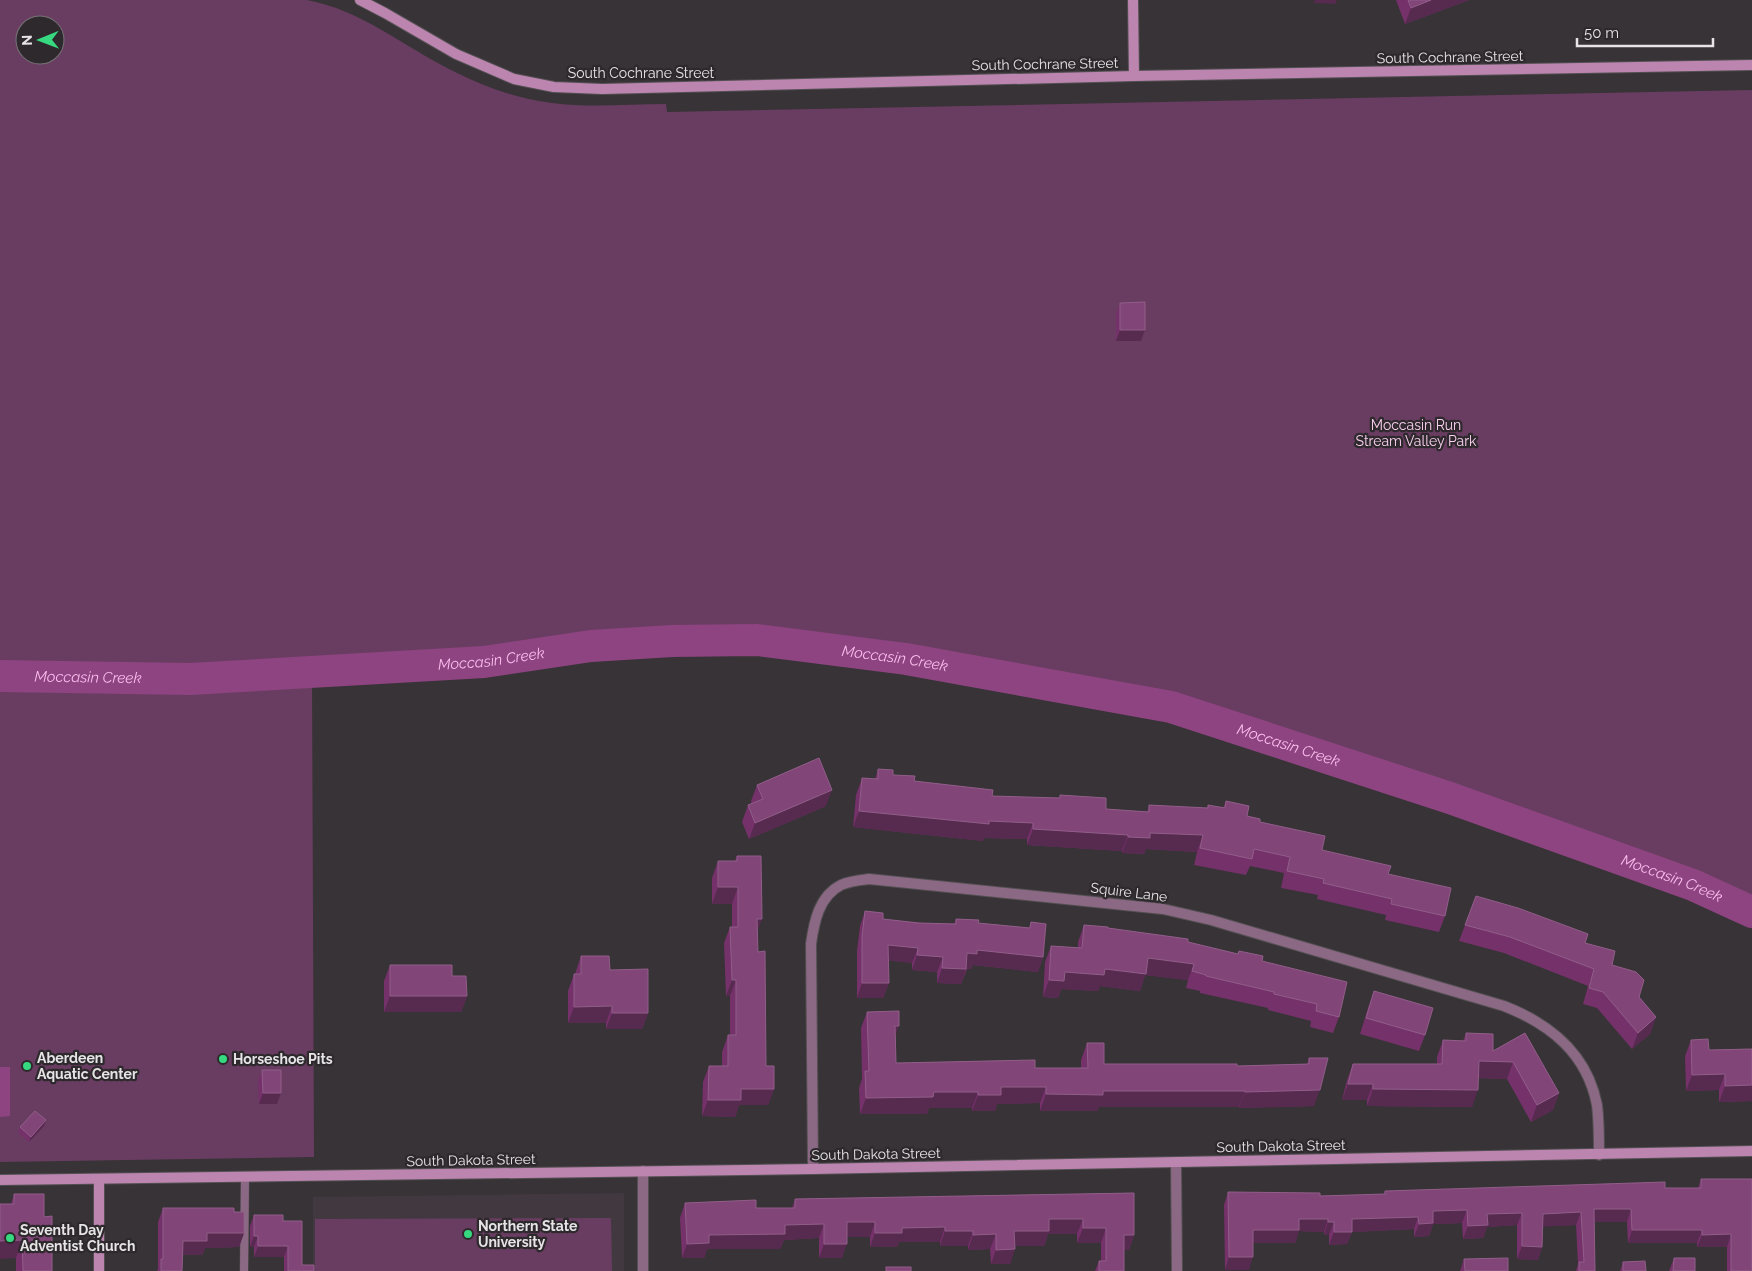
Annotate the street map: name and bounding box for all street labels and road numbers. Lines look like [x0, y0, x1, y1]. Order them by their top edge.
street label: South Cochrane Street [1377, 48, 1524, 66]
street label: South Cochrane Street [972, 55, 1119, 73]
street label: South Cochrane Street [568, 65, 715, 81]
street label: Squire Lane [1090, 879, 1168, 905]
street label: South Dakota Street [1216, 1137, 1346, 1155]
street label: South Dakota Street [811, 1145, 941, 1163]
street label: South Dakota Street [406, 1151, 536, 1169]

